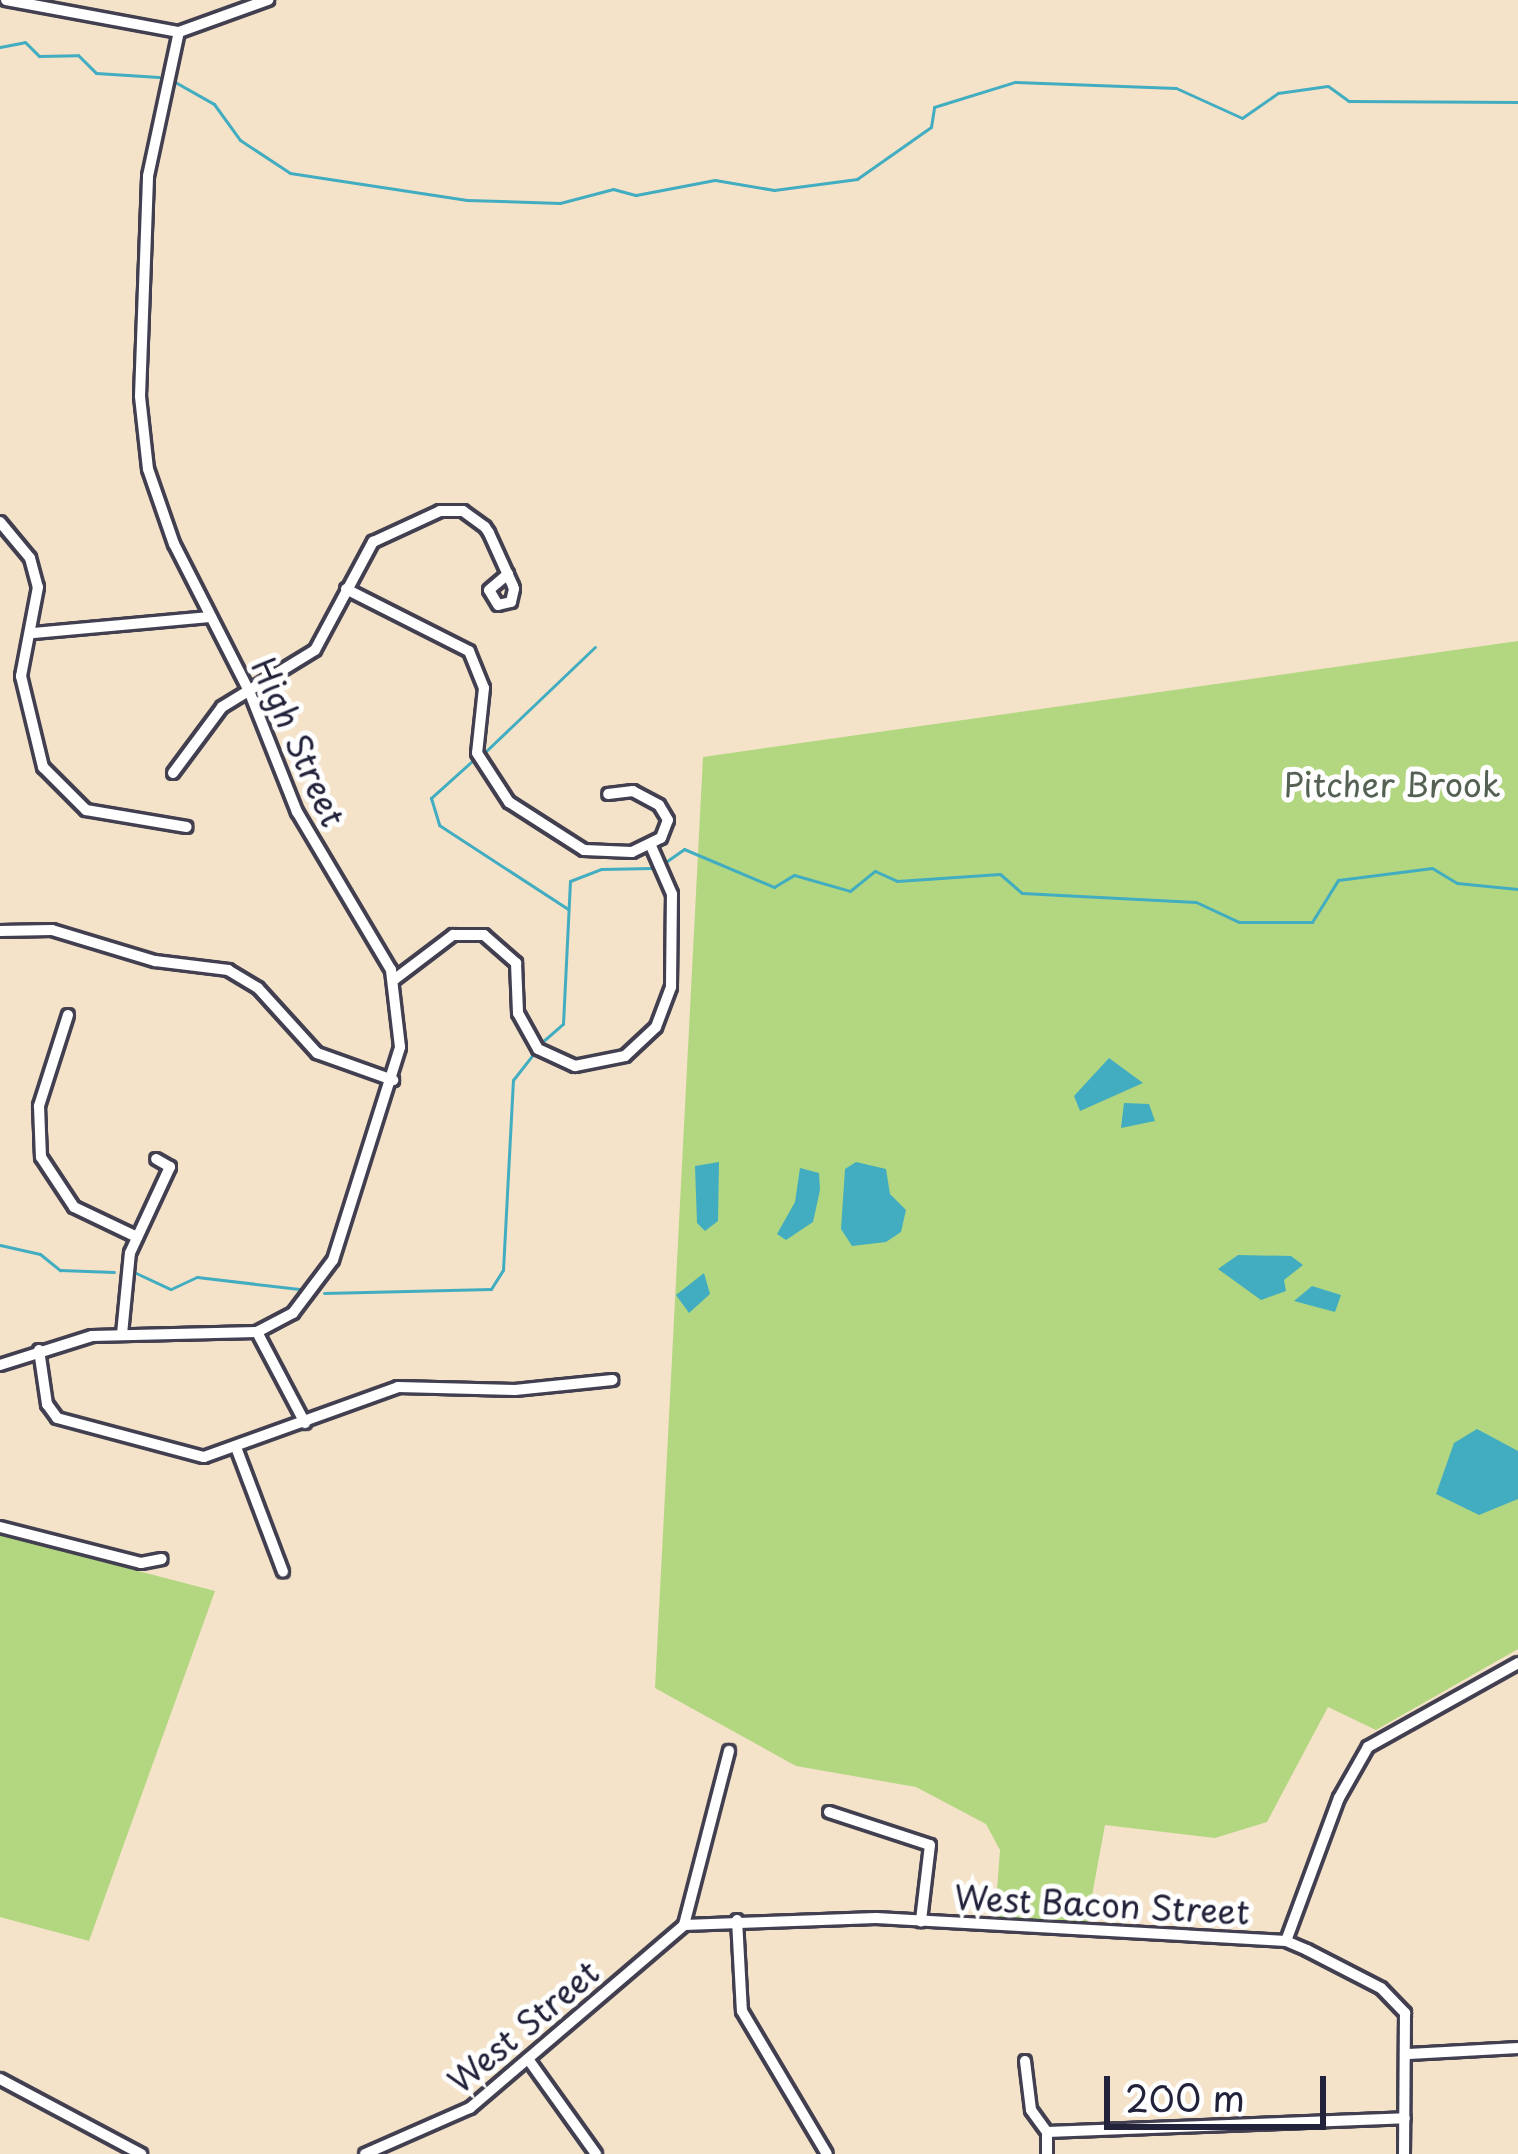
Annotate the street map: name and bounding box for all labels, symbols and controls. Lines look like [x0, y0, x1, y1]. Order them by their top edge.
street label: High Street [244, 651, 354, 833]
park label: Pitcher Brook [1283, 764, 1501, 804]
street label: West Bacon Street [954, 1877, 1250, 1931]
street label: West Street [439, 1951, 607, 2101]
scale bar [1110, 2052, 1332, 2126]
text: 200 m [1125, 2070, 1245, 2124]

